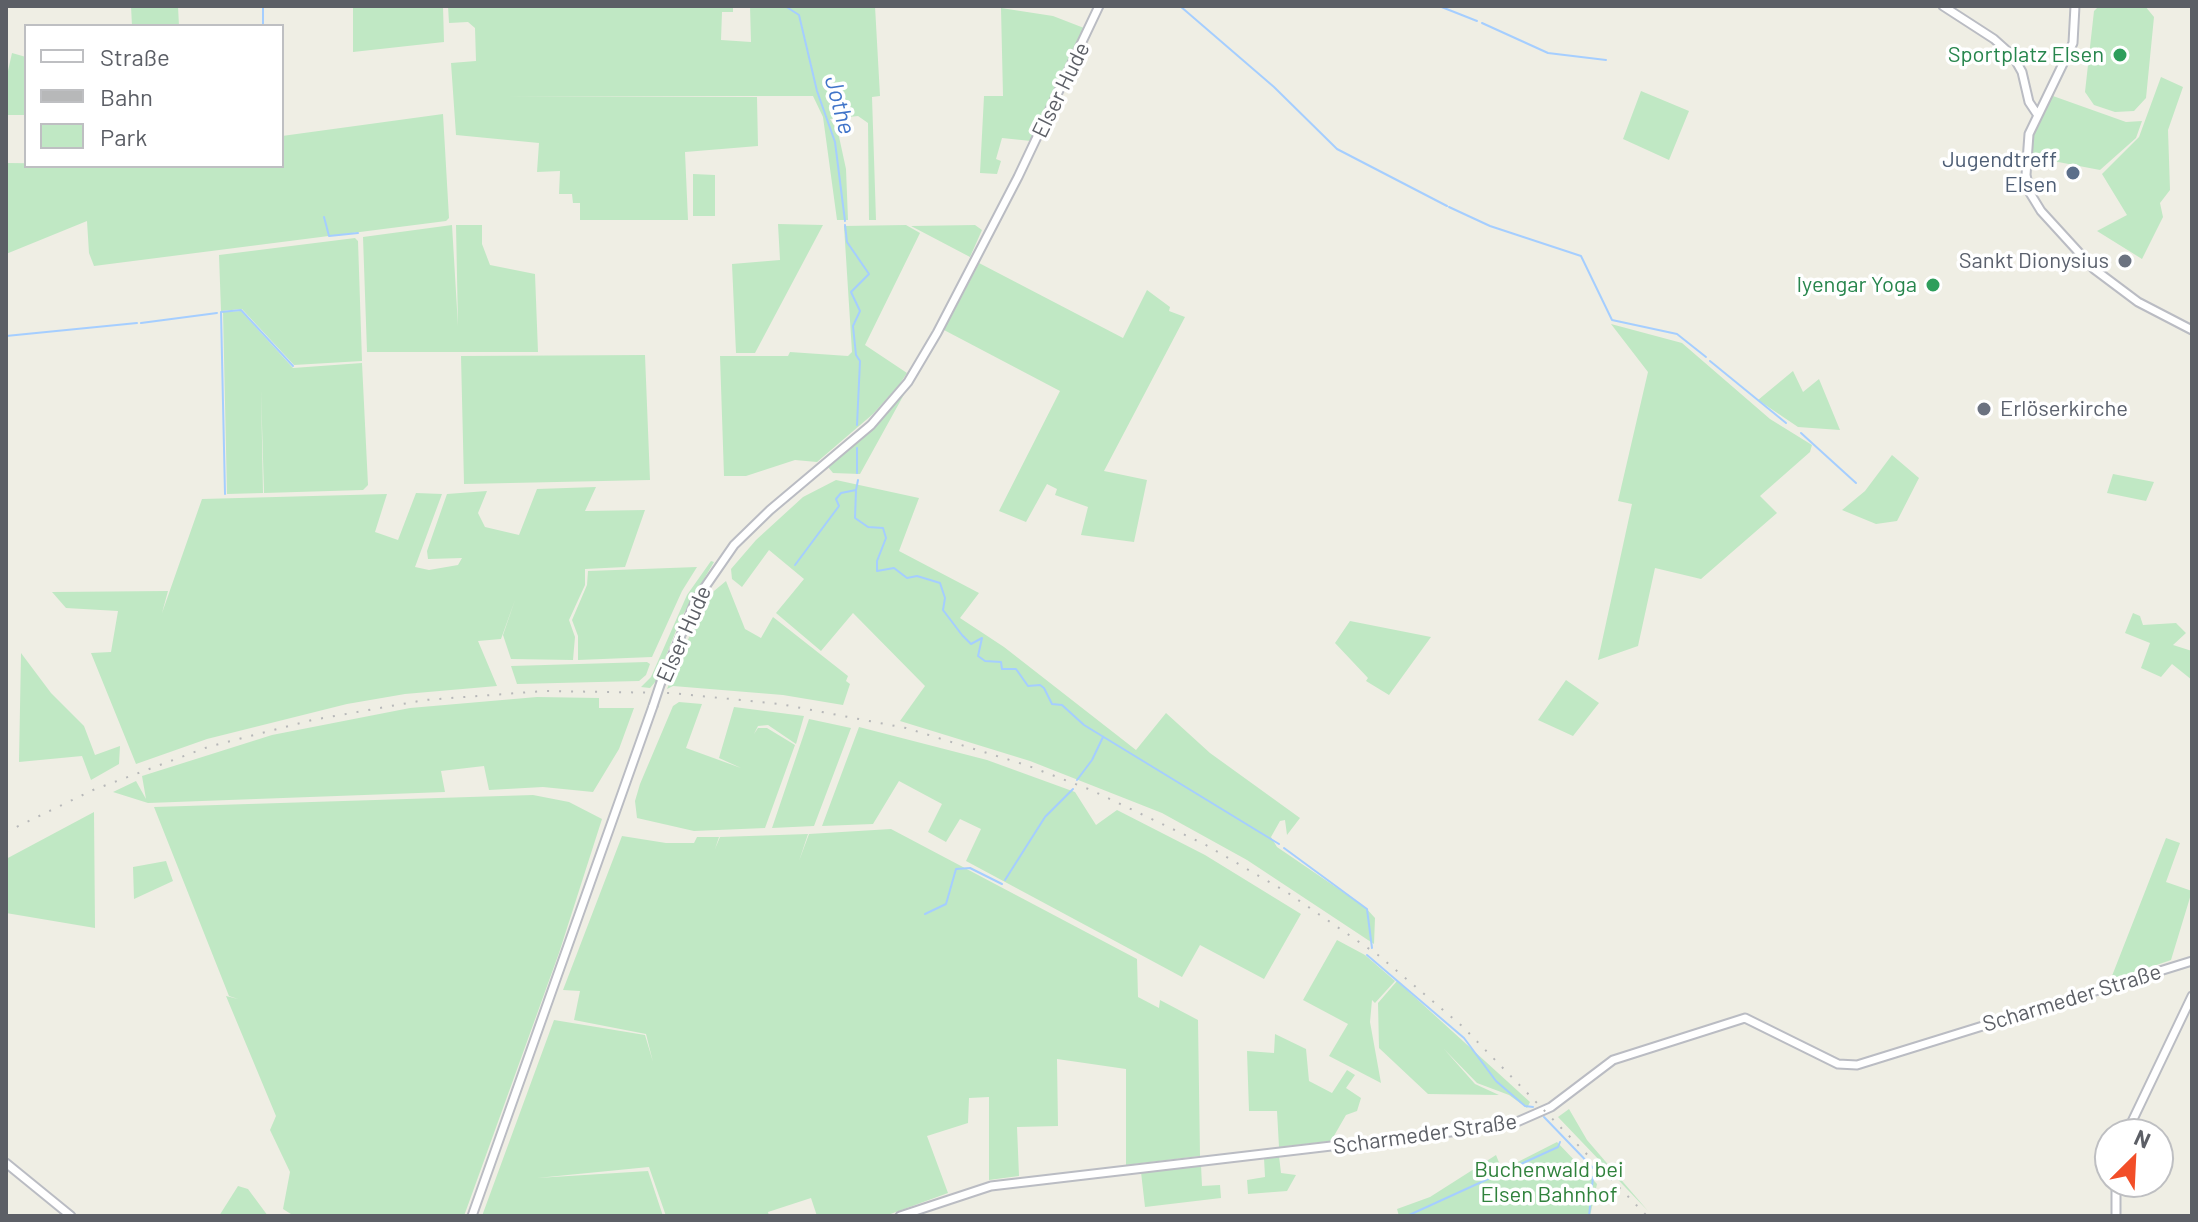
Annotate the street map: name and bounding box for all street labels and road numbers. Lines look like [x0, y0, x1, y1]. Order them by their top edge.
street label: Elser Hude [1027, 38, 1095, 142]
street label: Elser Hude [651, 582, 717, 686]
street label: Scharmeder Straße [1980, 958, 2164, 1038]
street label: Scharmeder Straße [1331, 1108, 1519, 1160]

